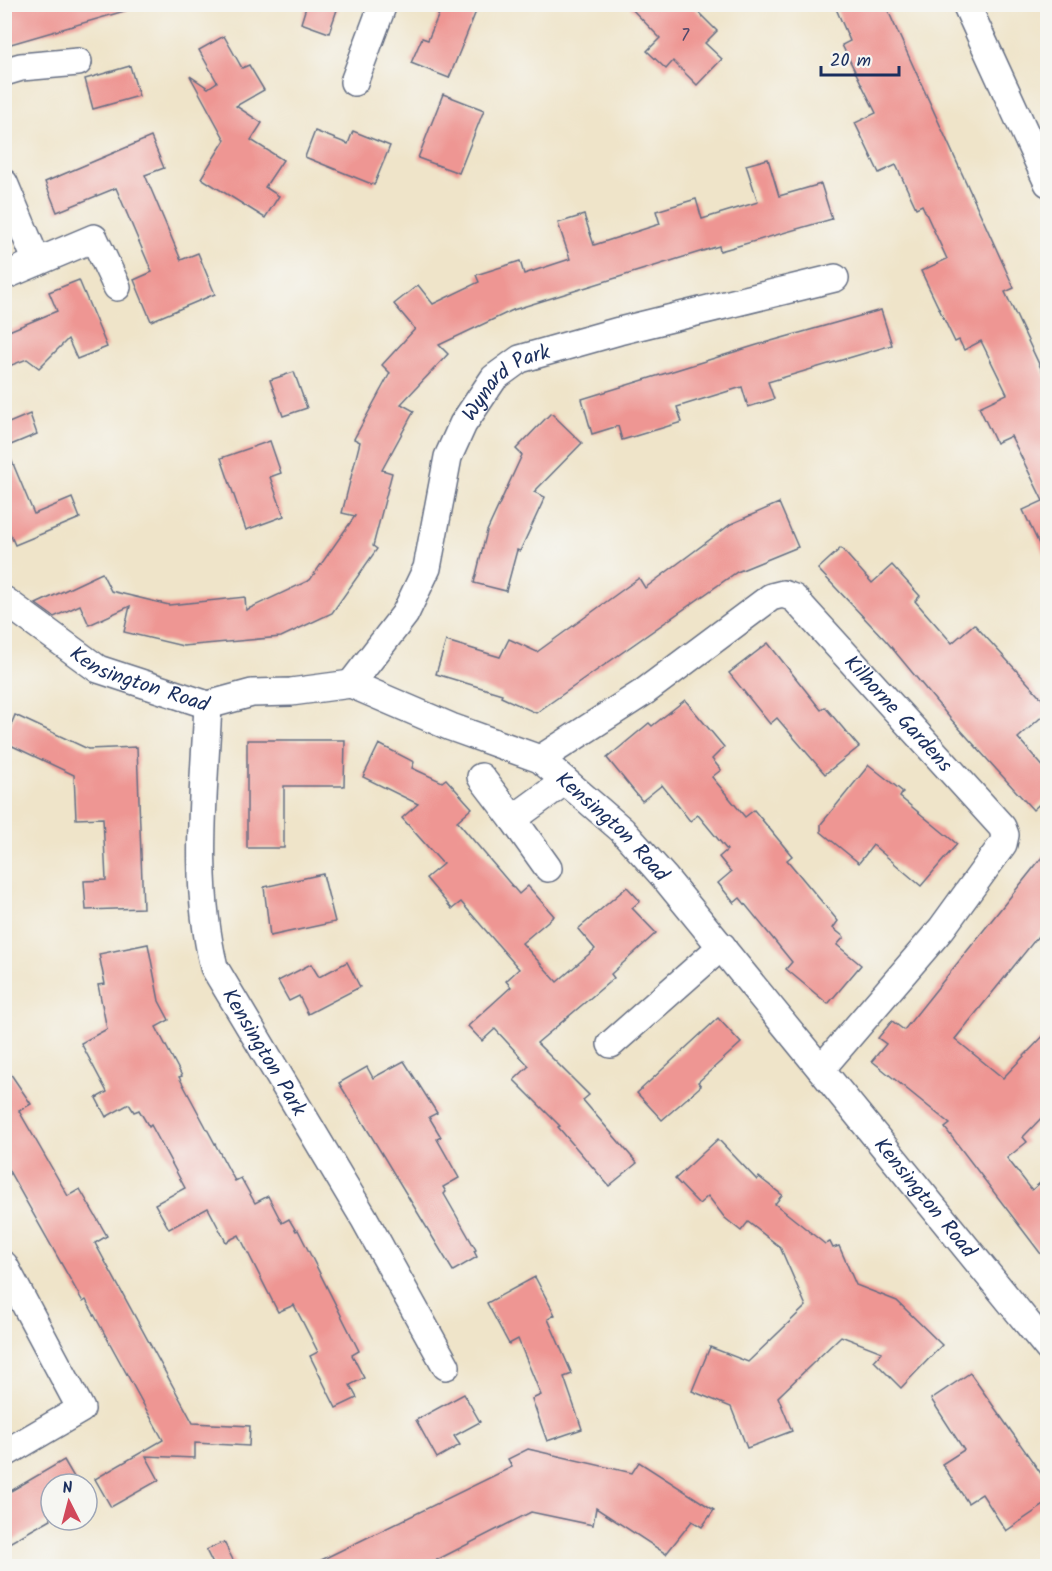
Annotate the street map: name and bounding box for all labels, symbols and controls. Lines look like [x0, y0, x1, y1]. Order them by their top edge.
house number: 7 [681, 22, 690, 51]
scale bar [821, 39, 899, 77]
text: 20 m [830, 47, 871, 76]
street label: Wynard Park [454, 336, 554, 428]
street label: Kensington Road [62, 638, 214, 722]
street label: Kilhorne Gardens [835, 648, 960, 781]
street label: Kensington Road [547, 764, 676, 890]
street label: Kensington Park [212, 983, 315, 1123]
street label: Kensington Road [865, 1131, 984, 1266]
north arrow [39, 1472, 99, 1532]
text: N [61, 1476, 74, 1502]

